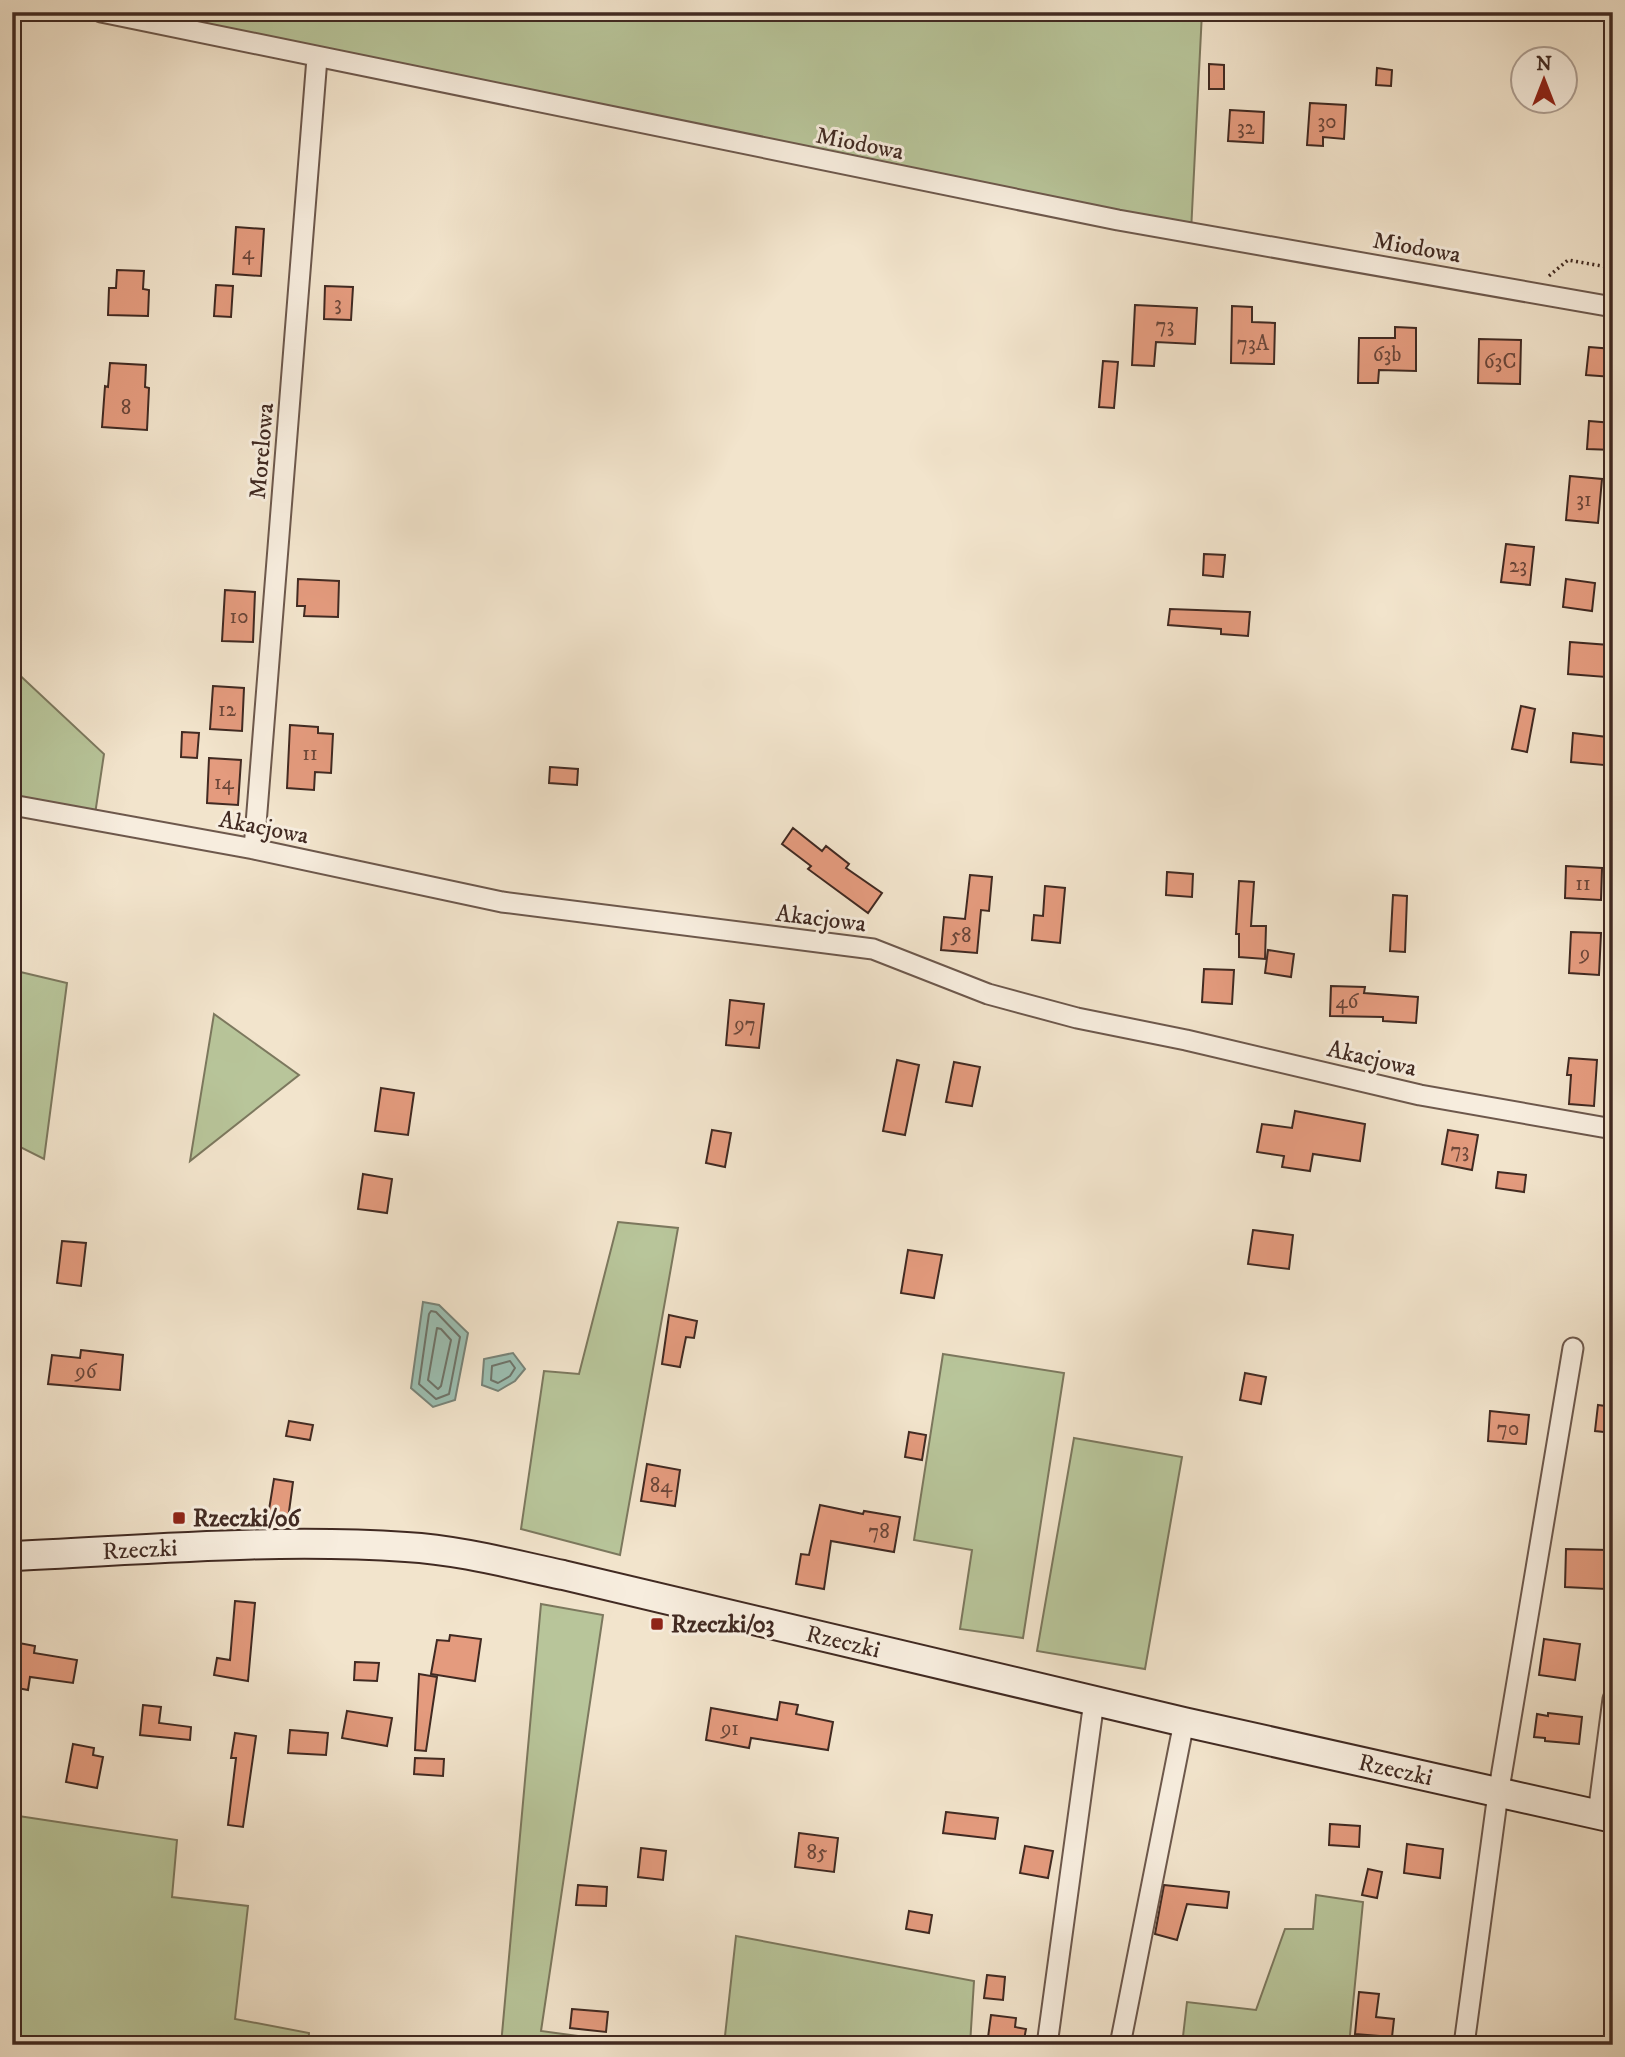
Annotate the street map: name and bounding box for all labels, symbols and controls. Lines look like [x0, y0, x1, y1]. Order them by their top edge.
north arrow [1510, 46, 1580, 116]
text: N [1536, 53, 1552, 76]
house number: 30 [1317, 109, 1337, 135]
house number: 32 [1237, 115, 1256, 141]
street label: Miodowa [813, 121, 907, 167]
street label: Miodowa [1370, 225, 1464, 271]
house number: 4 [242, 240, 255, 266]
house number: 3 [334, 291, 342, 317]
house number: 73 [1156, 313, 1174, 339]
house number: 73A [1237, 331, 1270, 357]
house number: 63b [1373, 342, 1401, 368]
house number: 63C [1484, 349, 1516, 375]
house number: 8 [121, 395, 131, 421]
street label: Morelowa [243, 401, 281, 500]
house number: 31 [1576, 487, 1592, 513]
house number: 23 [1509, 553, 1527, 579]
house number: 10 [230, 604, 248, 630]
house number: 12 [218, 697, 237, 723]
house number: 11 [302, 741, 318, 767]
house number: 14 [214, 770, 235, 796]
street label: Akacjowa [216, 805, 312, 852]
house number: 11 [1575, 871, 1591, 897]
street label: Akacjowa [774, 899, 868, 940]
house number: 58 [951, 923, 971, 949]
house number: 9 [1579, 941, 1590, 967]
house number: 46 [1335, 989, 1360, 1015]
house number: 97 [733, 1012, 756, 1038]
street label: Akacjowa [1324, 1034, 1420, 1084]
house number: 73 [1451, 1138, 1469, 1164]
house number: 96 [74, 1359, 98, 1385]
house number: 70 [1497, 1416, 1519, 1442]
house number: 84 [650, 1473, 673, 1499]
place label: Rzeczki/06 [193, 1504, 302, 1534]
marker: Rzeczki/06 [171, 1510, 187, 1526]
house number: 78 [868, 1519, 890, 1545]
street label: Rzeczki [102, 1533, 178, 1567]
place label: Rzeczki/03 [671, 1610, 775, 1640]
marker: Rzeczki/03 [649, 1616, 665, 1632]
street label: Rzeczki [803, 1619, 883, 1666]
house number: 91 [720, 1716, 739, 1742]
street label: Rzeczki [1355, 1747, 1435, 1793]
house number: 85 [807, 1840, 827, 1866]

